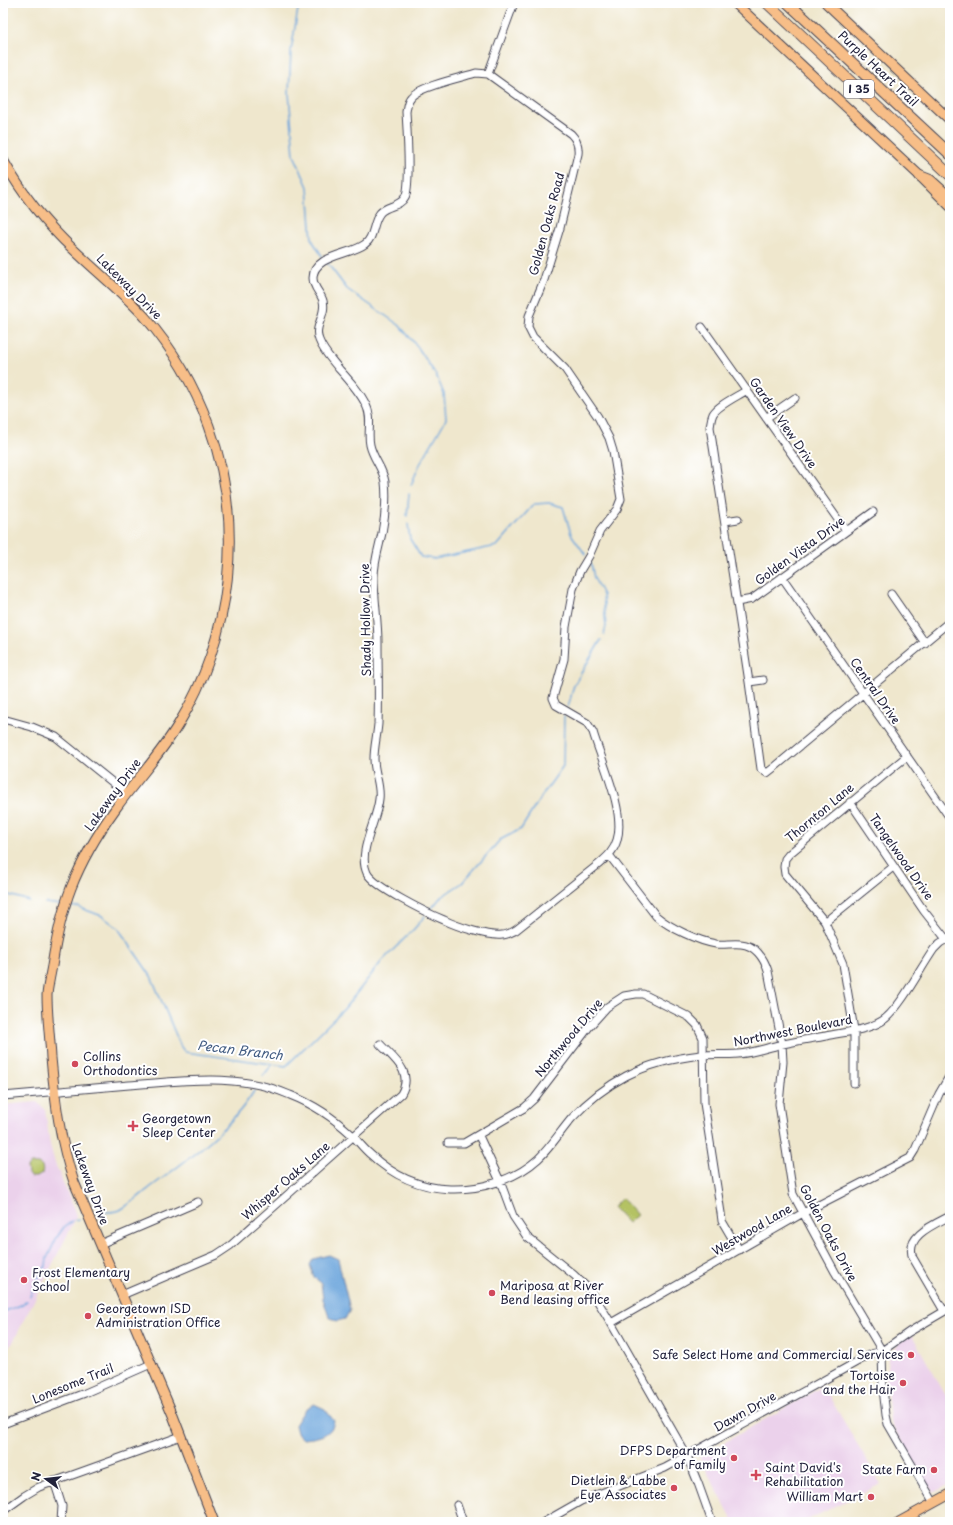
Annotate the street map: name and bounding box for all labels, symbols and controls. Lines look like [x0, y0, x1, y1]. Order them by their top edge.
street label: Purple Heart Trail [835, 26, 923, 110]
road number: I 35 [844, 80, 874, 98]
street label: Golden Oaks Road [524, 170, 568, 277]
street label: Lakeway Drive [93, 250, 166, 323]
street label: Garden View Drive [746, 373, 822, 472]
street label: Golden Vista Drive [751, 511, 848, 589]
street label: Shady Hollow Drive [355, 563, 375, 677]
street label: Central Drive [846, 654, 905, 727]
street label: Lakeway Drive [80, 754, 145, 834]
street label: Thornton Lane [781, 778, 858, 846]
street label: Tangelwood Drive [865, 810, 938, 903]
street label: Northwood Drive [530, 994, 606, 1080]
street label: Northwest Boulevard [732, 1010, 854, 1050]
water label: Pecan Branch [196, 1035, 284, 1064]
place label: Collins Orthodontics [83, 1047, 158, 1079]
marker: Collins Orthodontics [70, 1059, 80, 1069]
place label: Georgetown Sleep Center [142, 1109, 216, 1141]
marker: Georgetown Sleep Center [127, 1120, 139, 1132]
street label: Whisper Oaks Lane [237, 1137, 334, 1224]
street label: Lakeway Drive [68, 1140, 114, 1227]
street label: Golden Oaks Drive [796, 1181, 862, 1284]
street label: Westwood Lane [708, 1199, 795, 1259]
place label: Frost Elementary School [32, 1263, 130, 1295]
marker: Frost Elementary School [19, 1275, 29, 1285]
place label: Mariposa at River Bend leasing office [500, 1276, 610, 1308]
marker: Mariposa at River Bend leasing office [487, 1288, 497, 1298]
place label: Georgetown ISD Administration Office [96, 1299, 220, 1331]
marker: Georgetown ISD Administration Office [83, 1311, 93, 1321]
place label: Safe Select Home and Commercial Services [652, 1345, 903, 1363]
marker: Safe Select Home and Commercial Services [906, 1350, 916, 1360]
street label: Lonesome Trail [29, 1359, 116, 1408]
place label: Tortoise and the Hair [823, 1366, 896, 1398]
marker: Tortoise and the Hair [898, 1378, 908, 1388]
street label: Dawn Drive [710, 1387, 779, 1436]
place label: DFPS Department of Family [620, 1441, 726, 1473]
marker: DFPS Department of Family [729, 1453, 739, 1463]
place label: Saint David's Rehabilitation [765, 1458, 844, 1490]
north arrow [26, 1459, 66, 1499]
place label: State Farm [862, 1460, 926, 1478]
marker: State Farm [929, 1465, 939, 1475]
marker: Saint David's Rehabilitation [750, 1469, 762, 1481]
text: N [27, 1470, 45, 1483]
place label: Dietlein & Labbe Eye Associates [571, 1471, 666, 1503]
marker: Dietlein & Labbe Eye Associates [669, 1483, 679, 1493]
place label: William Mart [786, 1487, 863, 1505]
marker: William Mart [866, 1492, 876, 1502]

